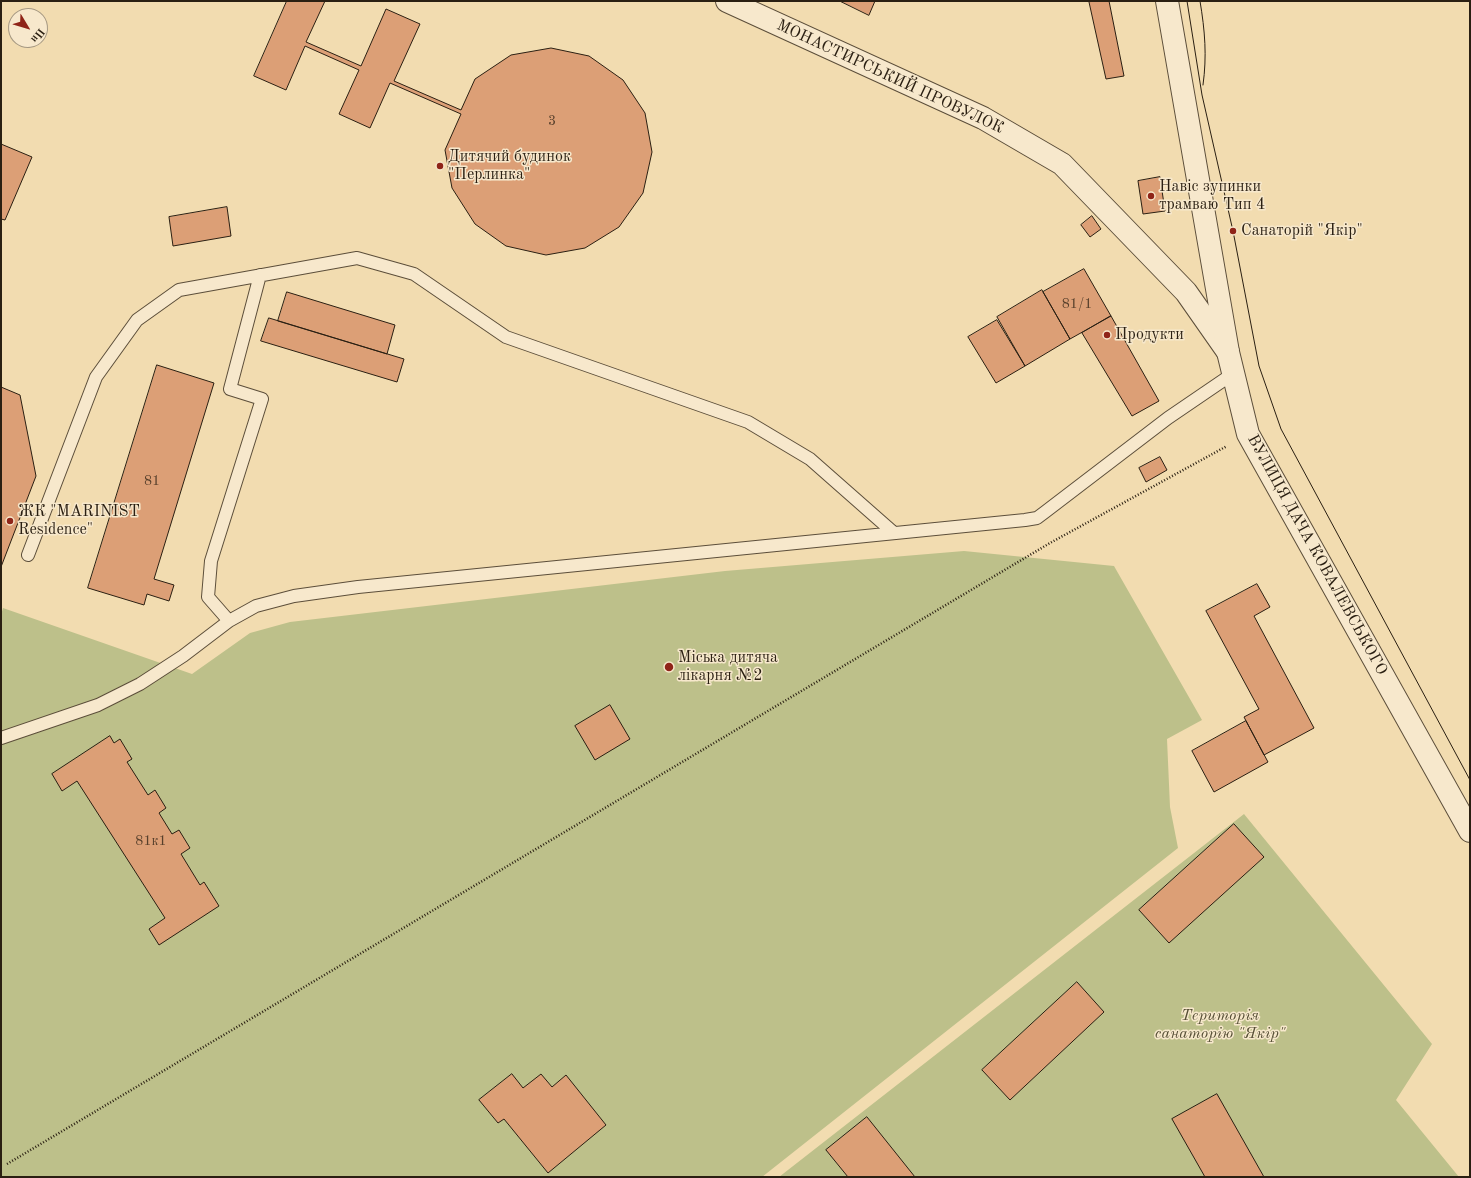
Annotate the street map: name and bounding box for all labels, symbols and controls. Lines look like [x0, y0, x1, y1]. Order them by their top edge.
north arrow [8, 8, 48, 48]
street label: МОНАСТИРСЬКИЙ ПРОВУЛОК [773, 16, 1007, 138]
text: Пн [28, 26, 46, 44]
house number: 3 [548, 113, 556, 129]
place label: Дитячий будинок "Перлинка" [448, 147, 571, 185]
marker: Дитячий будинок "Перлинка" [435, 161, 445, 171]
place label: Навіс зупинки трамваю Тип 4 [1159, 177, 1265, 215]
marker: Навіс зупинки трамваю Тип 4 [1146, 191, 1156, 201]
place label: Санаторій "Якір" [1241, 221, 1363, 241]
marker: Санаторій "Якір" [1228, 226, 1238, 236]
house number: 81/1 [1062, 296, 1092, 312]
place label: Продукти [1115, 325, 1184, 345]
marker: Продукти [1102, 330, 1112, 340]
street label: ВУЛИЦЯ ДАЧА КОВАЛЕВСЬКОГО [1243, 431, 1391, 679]
house number: 81 [144, 473, 160, 489]
place label: ЖК "MARINIST Residence" [18, 502, 140, 540]
marker: ЖК "MARINIST Residence" [5, 516, 15, 526]
place label: Міська дитяча лікарня №2 [678, 648, 778, 686]
marker: Міська дитяча лікарня №2 [663, 661, 675, 673]
house number: 81к1 [135, 833, 167, 849]
park label: Територія санаторію "Якір" [1155, 1006, 1285, 1044]

